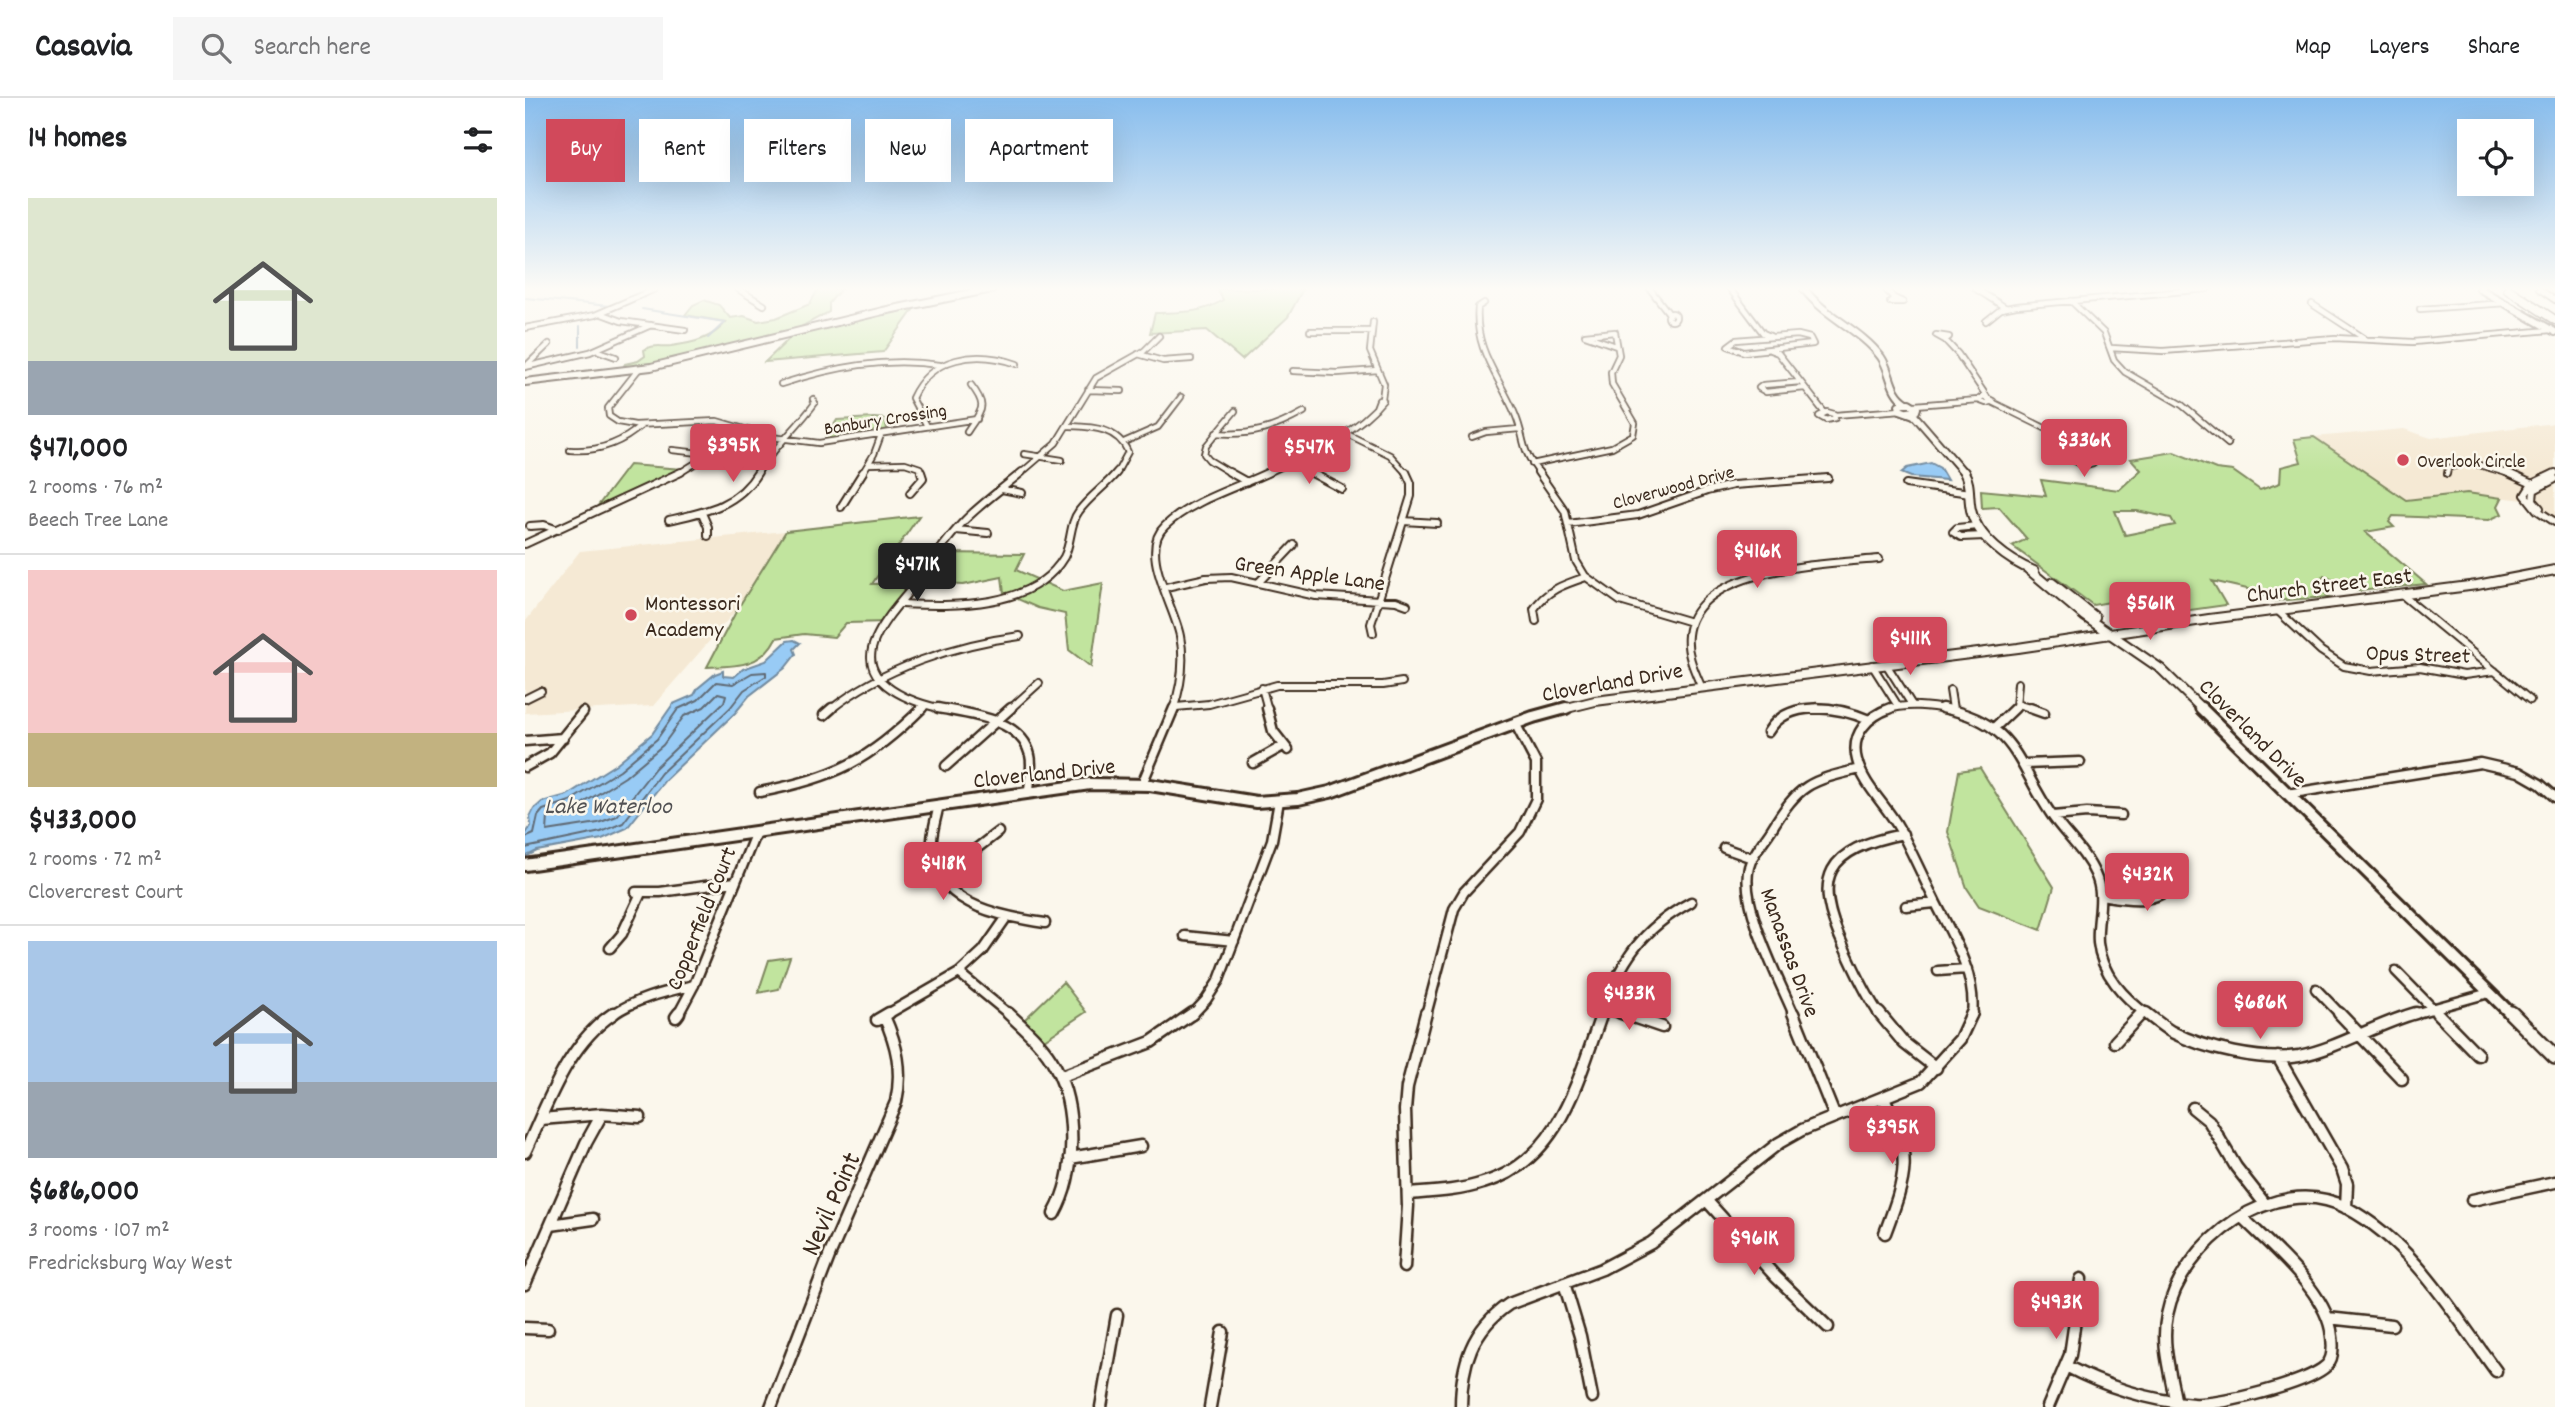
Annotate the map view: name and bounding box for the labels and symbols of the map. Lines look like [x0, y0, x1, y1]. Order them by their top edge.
street label: Banbury Crossing [822, 398, 949, 444]
pin: $336K [2035, 420, 2133, 479]
pin: $395K [684, 424, 782, 484]
pin: $547K [1260, 426, 1358, 486]
place label: Overlook Circle [2417, 450, 2525, 477]
marker: Overlook Circle [2395, 452, 2411, 468]
street label: Cloverwood Drive [1610, 460, 1738, 519]
pin: $416K [1708, 531, 1806, 590]
pin: $471K [868, 544, 966, 603]
street label: Green Apple Lane [1232, 549, 1387, 602]
street label: Church Street East [2245, 561, 2414, 614]
pin: $561K [2101, 582, 2199, 642]
place label: Montessori Academy [645, 589, 740, 648]
marker: Montessori Academy [623, 607, 639, 623]
pin: $411K [1861, 618, 1959, 677]
street label: Opus Street [2365, 638, 2471, 675]
street label: Cloverland Drive [1540, 656, 1686, 713]
street label: Cloverland Drive [2189, 672, 2314, 797]
street label: Cloverland Drive [972, 752, 1117, 799]
water label: Lake Waterloo [544, 791, 673, 825]
pin: $418K [894, 842, 992, 902]
street label: Copperfield Court [659, 843, 747, 996]
pin: $432K [2098, 854, 2196, 913]
street label: Manassas Drive [1749, 884, 1826, 1022]
pin: $433K [1580, 972, 1678, 1032]
pin: $686K [2211, 982, 2309, 1041]
pin: $395K [1843, 1107, 1941, 1166]
street label: Nevil Point [793, 1147, 874, 1263]
pin: $961K [1705, 1218, 1803, 1277]
pin: $493K [2007, 1282, 2105, 1341]

